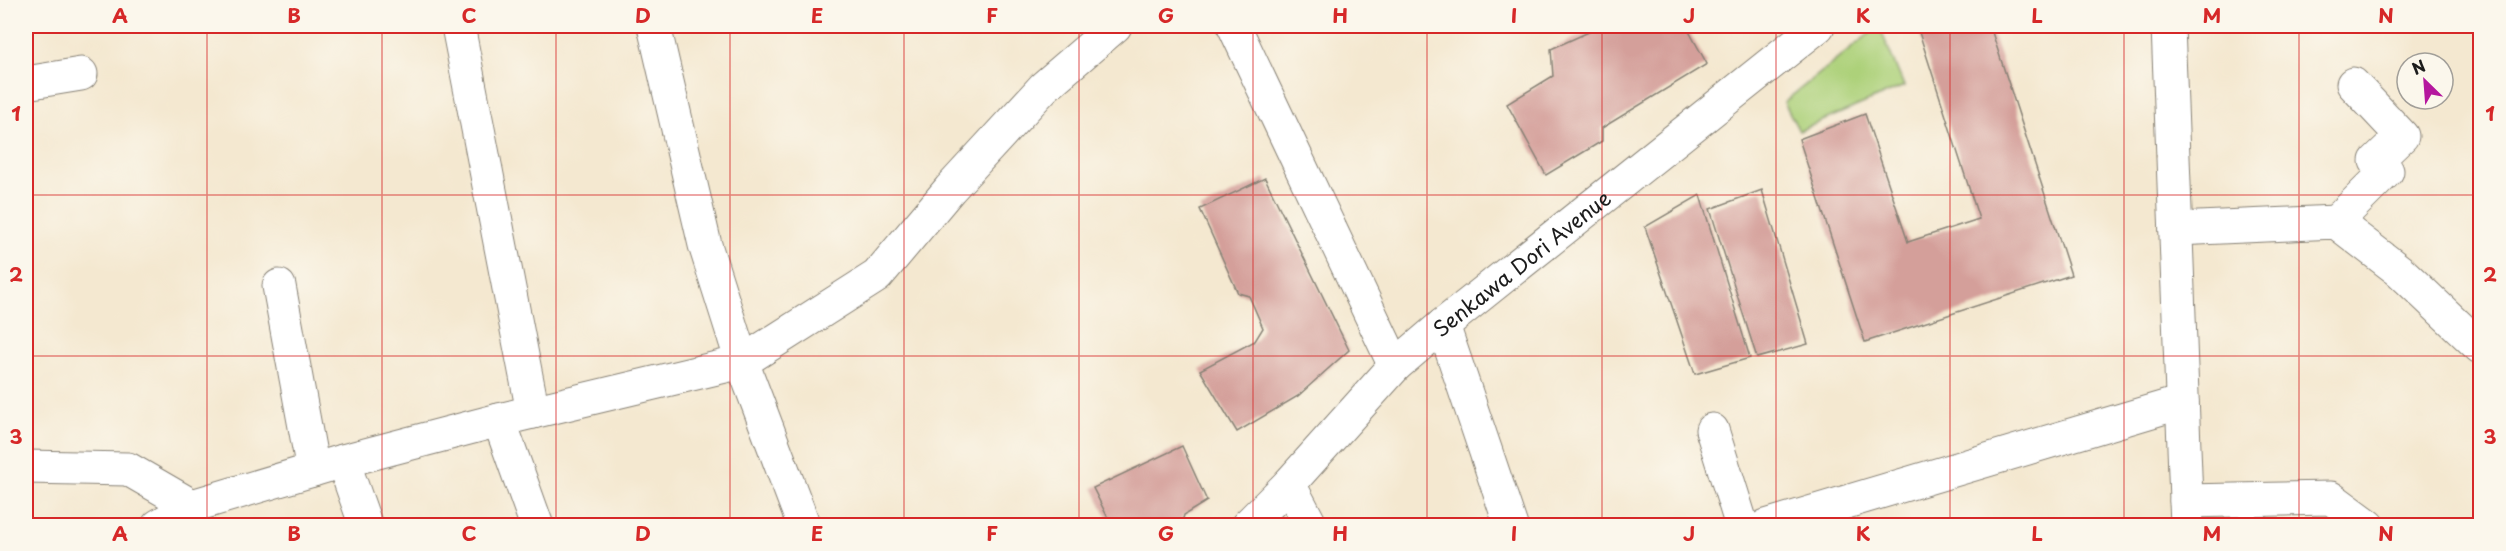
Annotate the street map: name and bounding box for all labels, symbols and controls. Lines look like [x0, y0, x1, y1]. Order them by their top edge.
text: A [112, 0, 128, 30]
text: B [287, 0, 301, 30]
text: C [461, 0, 477, 30]
text: D [635, 0, 651, 30]
text: E [811, 0, 823, 30]
text: F [986, 0, 998, 30]
text: G [1158, 0, 1174, 30]
text: H [1332, 0, 1348, 30]
text: I [1511, 0, 1517, 30]
text: J [1683, 0, 1695, 30]
text: K [1856, 0, 1871, 30]
text: L [2031, 0, 2043, 30]
text: M [2203, 0, 2221, 30]
text: N [2378, 0, 2394, 30]
north arrow [2395, 51, 2455, 111]
text: N [2407, 53, 2429, 80]
text: 1 [11, 98, 21, 128]
text: 1 [2485, 98, 2495, 128]
street label: Senkawa Dori Avenue [1425, 182, 1617, 344]
text: 2 [9, 259, 23, 289]
text: 2 [2483, 259, 2497, 289]
text: 3 [9, 421, 23, 451]
text: 3 [2483, 421, 2497, 451]
text: A [112, 518, 128, 548]
text: B [287, 518, 301, 548]
text: C [461, 518, 477, 548]
text: D [635, 518, 651, 548]
text: E [811, 518, 823, 548]
text: F [986, 518, 998, 548]
text: G [1158, 518, 1174, 548]
text: H [1332, 518, 1348, 548]
text: I [1511, 518, 1517, 548]
text: J [1683, 518, 1695, 548]
text: K [1856, 518, 1871, 548]
text: L [2031, 518, 2043, 548]
text: M [2203, 518, 2221, 548]
text: N [2378, 518, 2394, 548]

